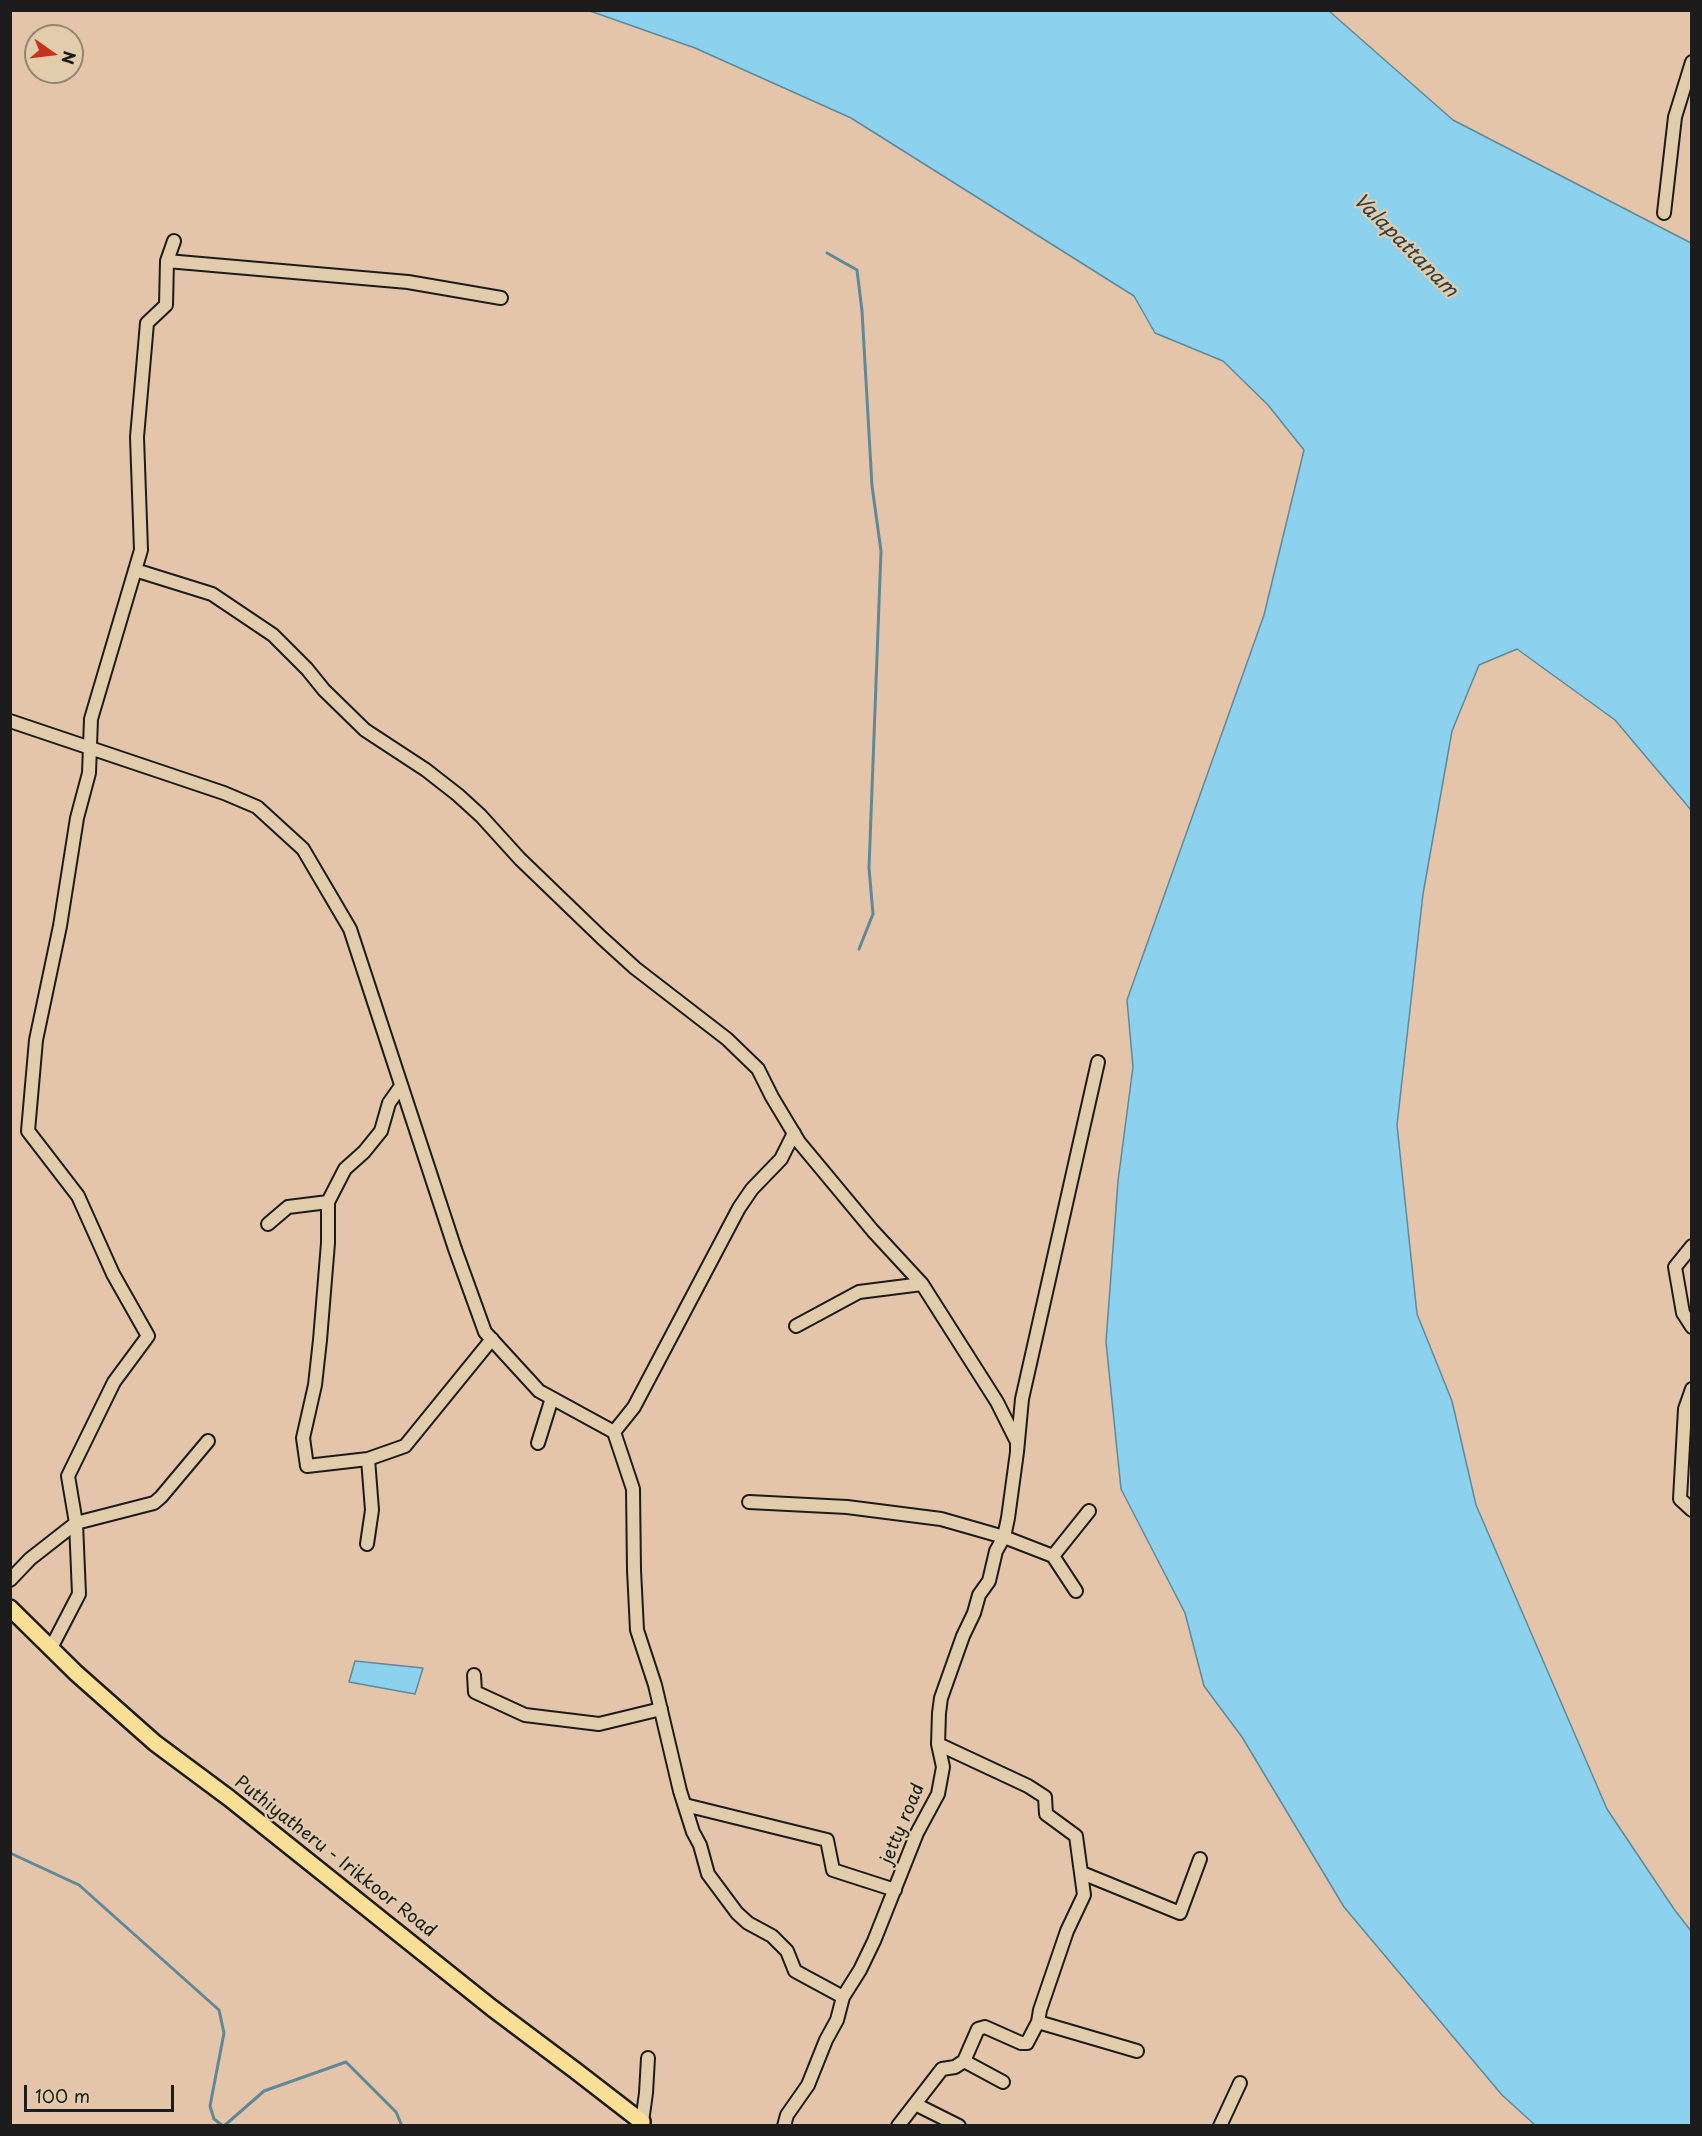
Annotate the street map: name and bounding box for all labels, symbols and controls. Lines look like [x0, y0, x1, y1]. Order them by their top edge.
north arrow [24, 24, 84, 84]
text: N [56, 49, 83, 67]
water label: Valapattanam [1348, 189, 1462, 303]
street label: Puthiyatheru - Irikkoor Road [230, 1772, 440, 1942]
street label: jetty road [876, 1780, 930, 1868]
scale bar [27, 2073, 177, 2111]
text: 100 m [35, 2082, 90, 2109]

